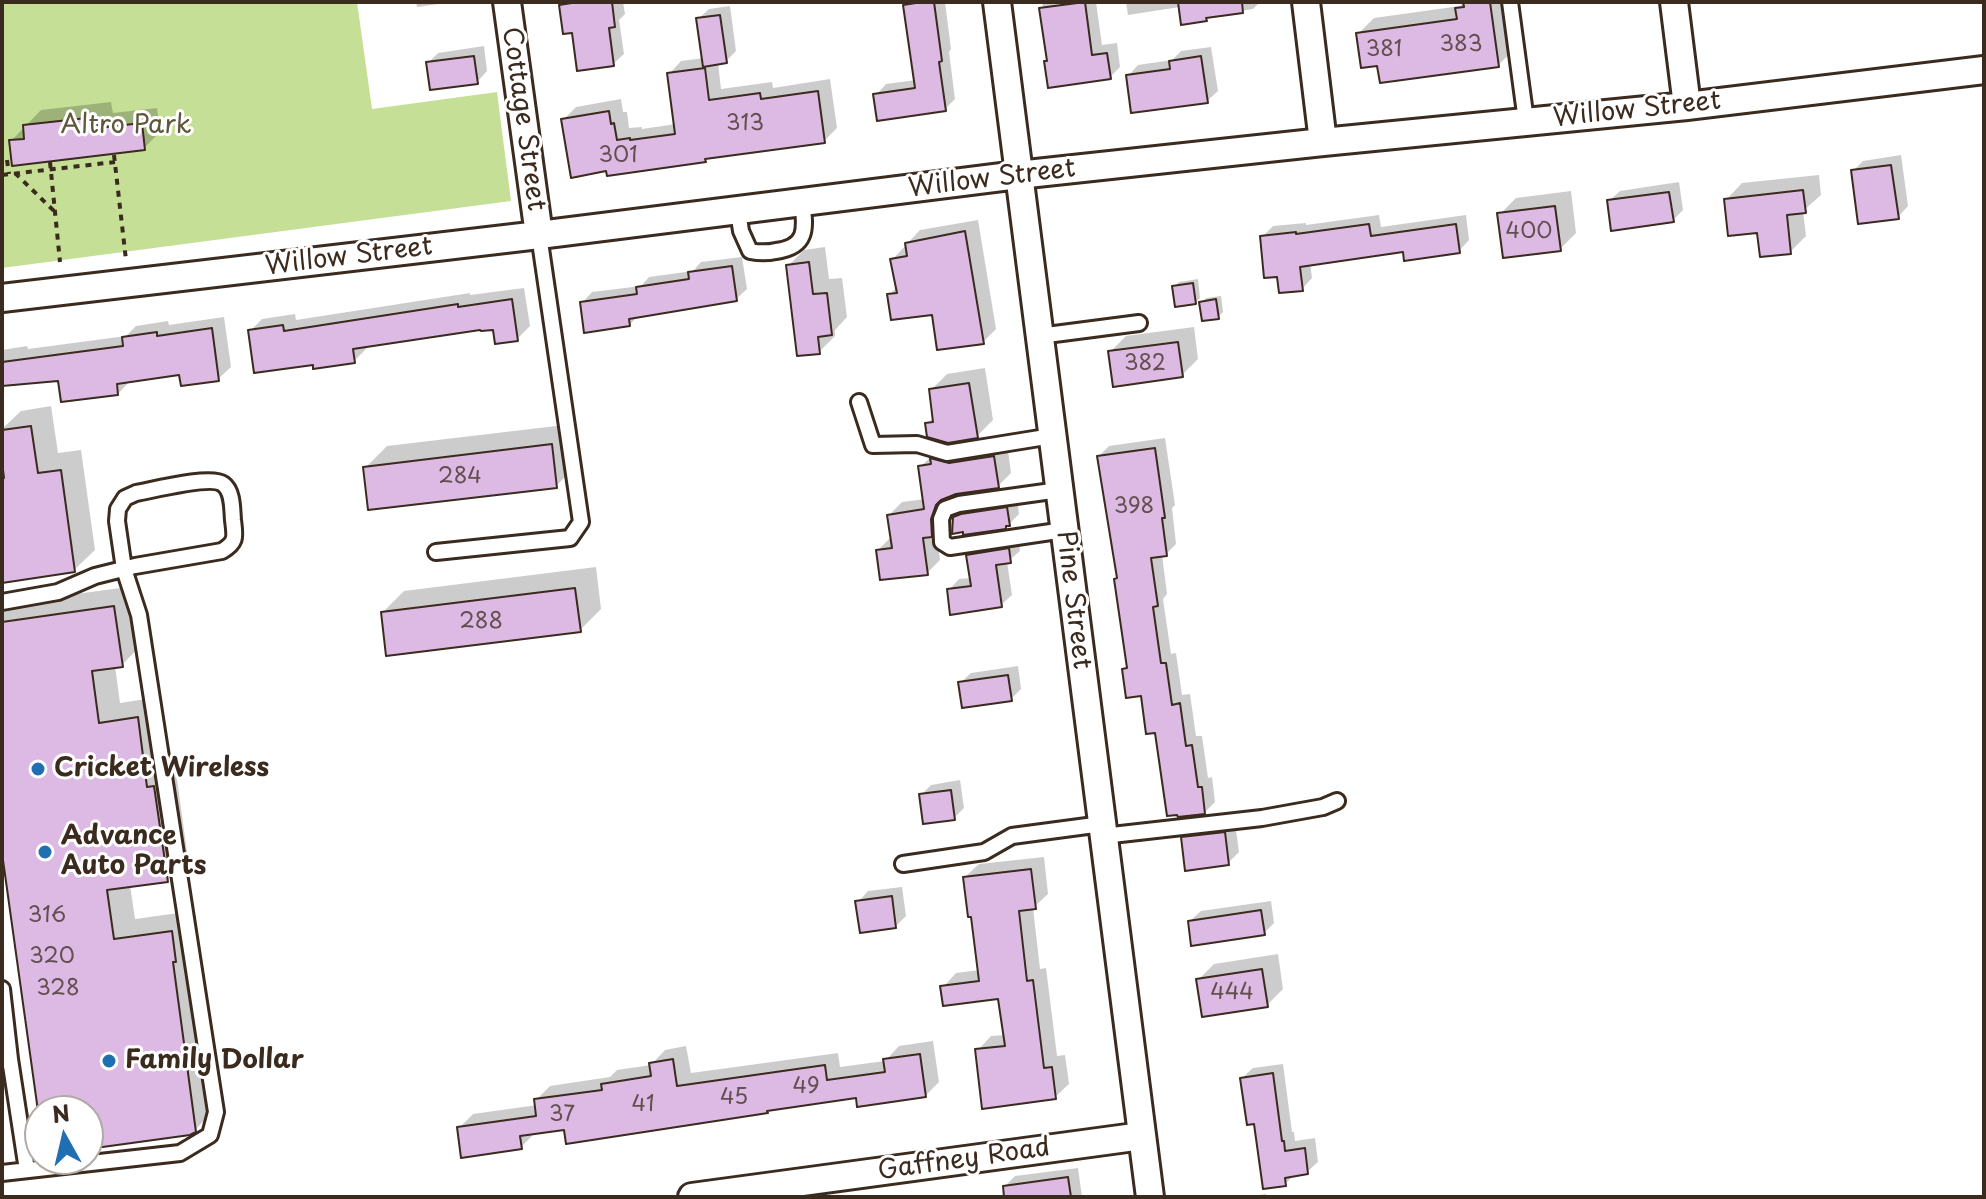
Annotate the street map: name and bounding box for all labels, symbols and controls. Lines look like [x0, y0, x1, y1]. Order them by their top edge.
street label: Cottage Street [495, 25, 551, 213]
house number: 383 [1440, 32, 1482, 58]
house number: 381 [1366, 37, 1402, 63]
street label: Willow Street [1552, 86, 1722, 134]
park label: Altro Park [60, 110, 192, 142]
house number: 313 [726, 111, 764, 137]
house number: 301 [599, 143, 637, 169]
street label: Willow Street [907, 153, 1077, 205]
house number: 400 [1506, 219, 1552, 245]
street label: Willow Street [264, 231, 434, 283]
house number: 382 [1124, 351, 1166, 377]
house number: 284 [438, 464, 482, 490]
house number: 398 [1114, 494, 1154, 520]
street label: Pine Street [1049, 529, 1097, 671]
house number: 288 [459, 609, 503, 635]
place label: Cricket Wireless [54, 753, 269, 785]
marker: Cricket Wireless [29, 760, 47, 778]
place label: Advance Auto Parts [61, 821, 206, 882]
marker: Advance Auto Parts [36, 843, 54, 861]
house number: 316 [28, 903, 66, 929]
house number: 320 [29, 944, 75, 970]
house number: 328 [36, 976, 80, 1002]
house number: 444 [1210, 980, 1254, 1006]
place label: Family Dollar [125, 1045, 304, 1077]
marker: Family Dollar [100, 1052, 118, 1070]
house number: 49 [792, 1074, 820, 1100]
house number: 45 [720, 1085, 748, 1111]
house number: 41 [631, 1092, 655, 1118]
north arrow [24, 1095, 104, 1175]
text: N [50, 1095, 72, 1130]
house number: 37 [549, 1102, 575, 1128]
street label: Gaffney Road [876, 1132, 1052, 1188]

